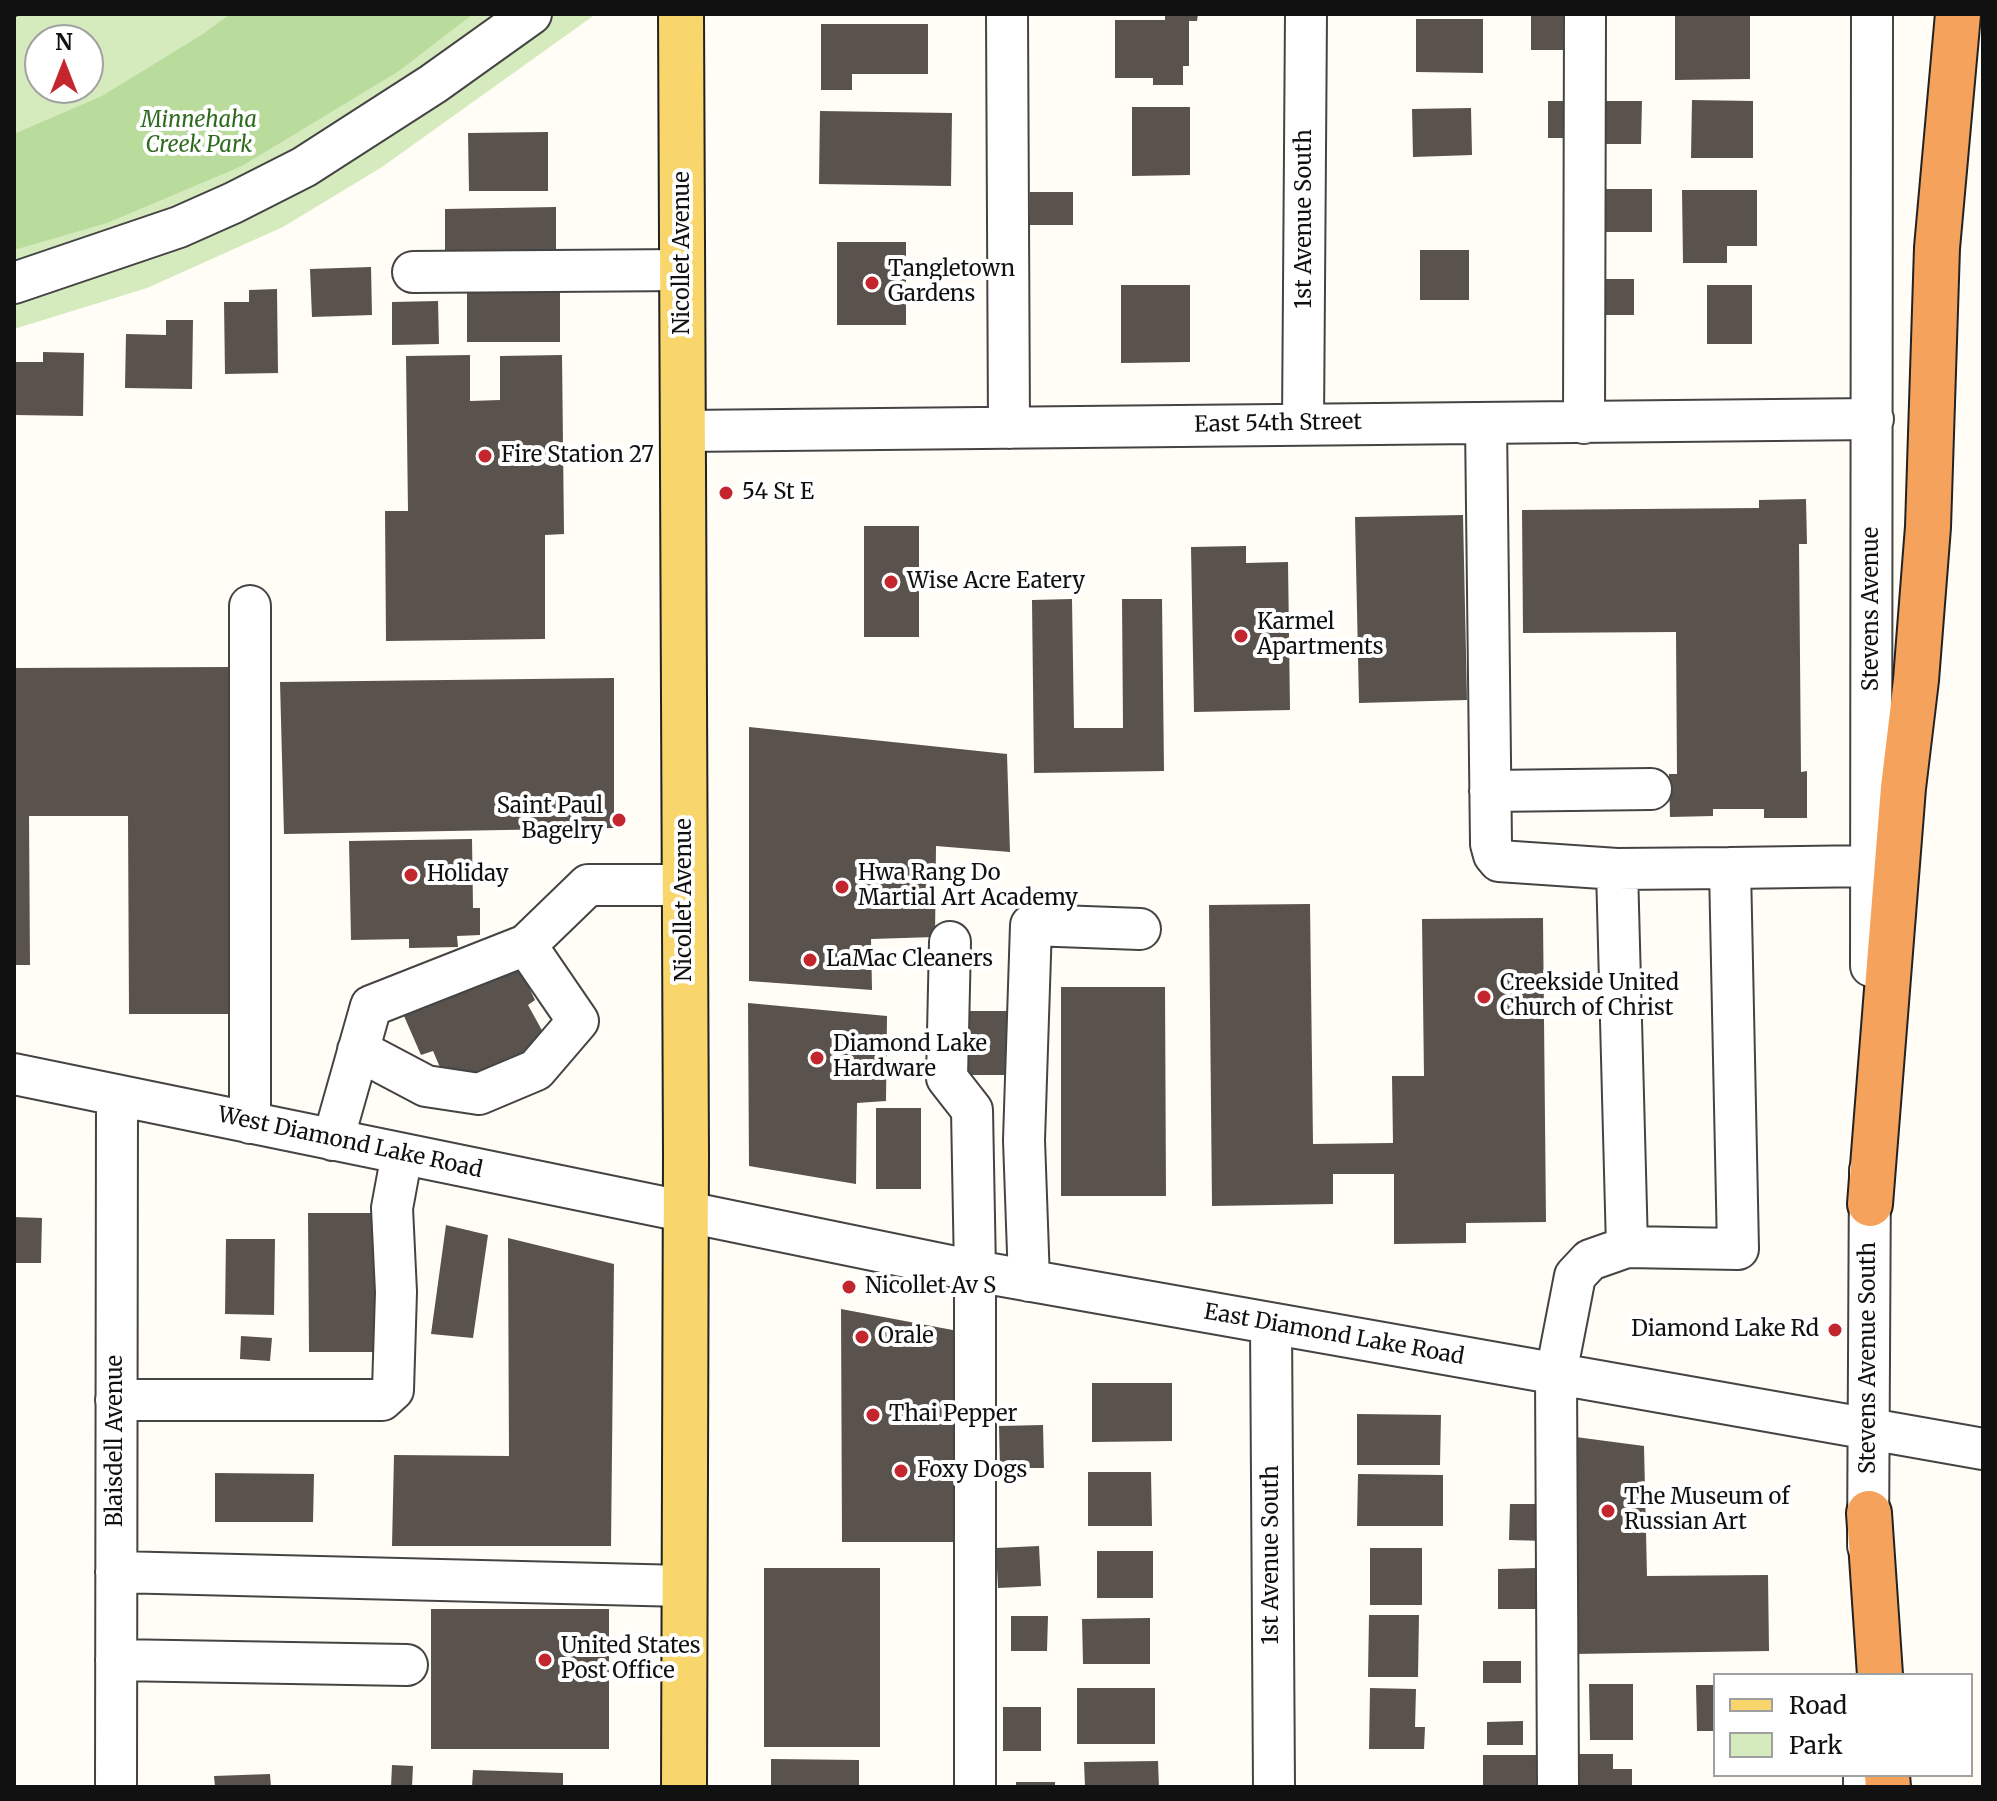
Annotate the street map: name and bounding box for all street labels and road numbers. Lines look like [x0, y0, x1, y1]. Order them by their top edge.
street label: 1st Avenue South [1292, 129, 1318, 309]
street label: Nicollet Avenue [670, 171, 696, 335]
street label: East 54th Street [1194, 409, 1362, 439]
street label: Stevens Avenue [1859, 527, 1885, 691]
street label: Nicollet Avenue [672, 818, 698, 982]
street label: West Diamond Lake Road [215, 1102, 485, 1184]
street label: Stevens Avenue South [1856, 1242, 1882, 1474]
street label: East Diamond Lake Road [1202, 1299, 1466, 1371]
street label: Blaisdell Avenue [103, 1355, 129, 1527]
street label: 1st Avenue South [1259, 1465, 1285, 1645]

